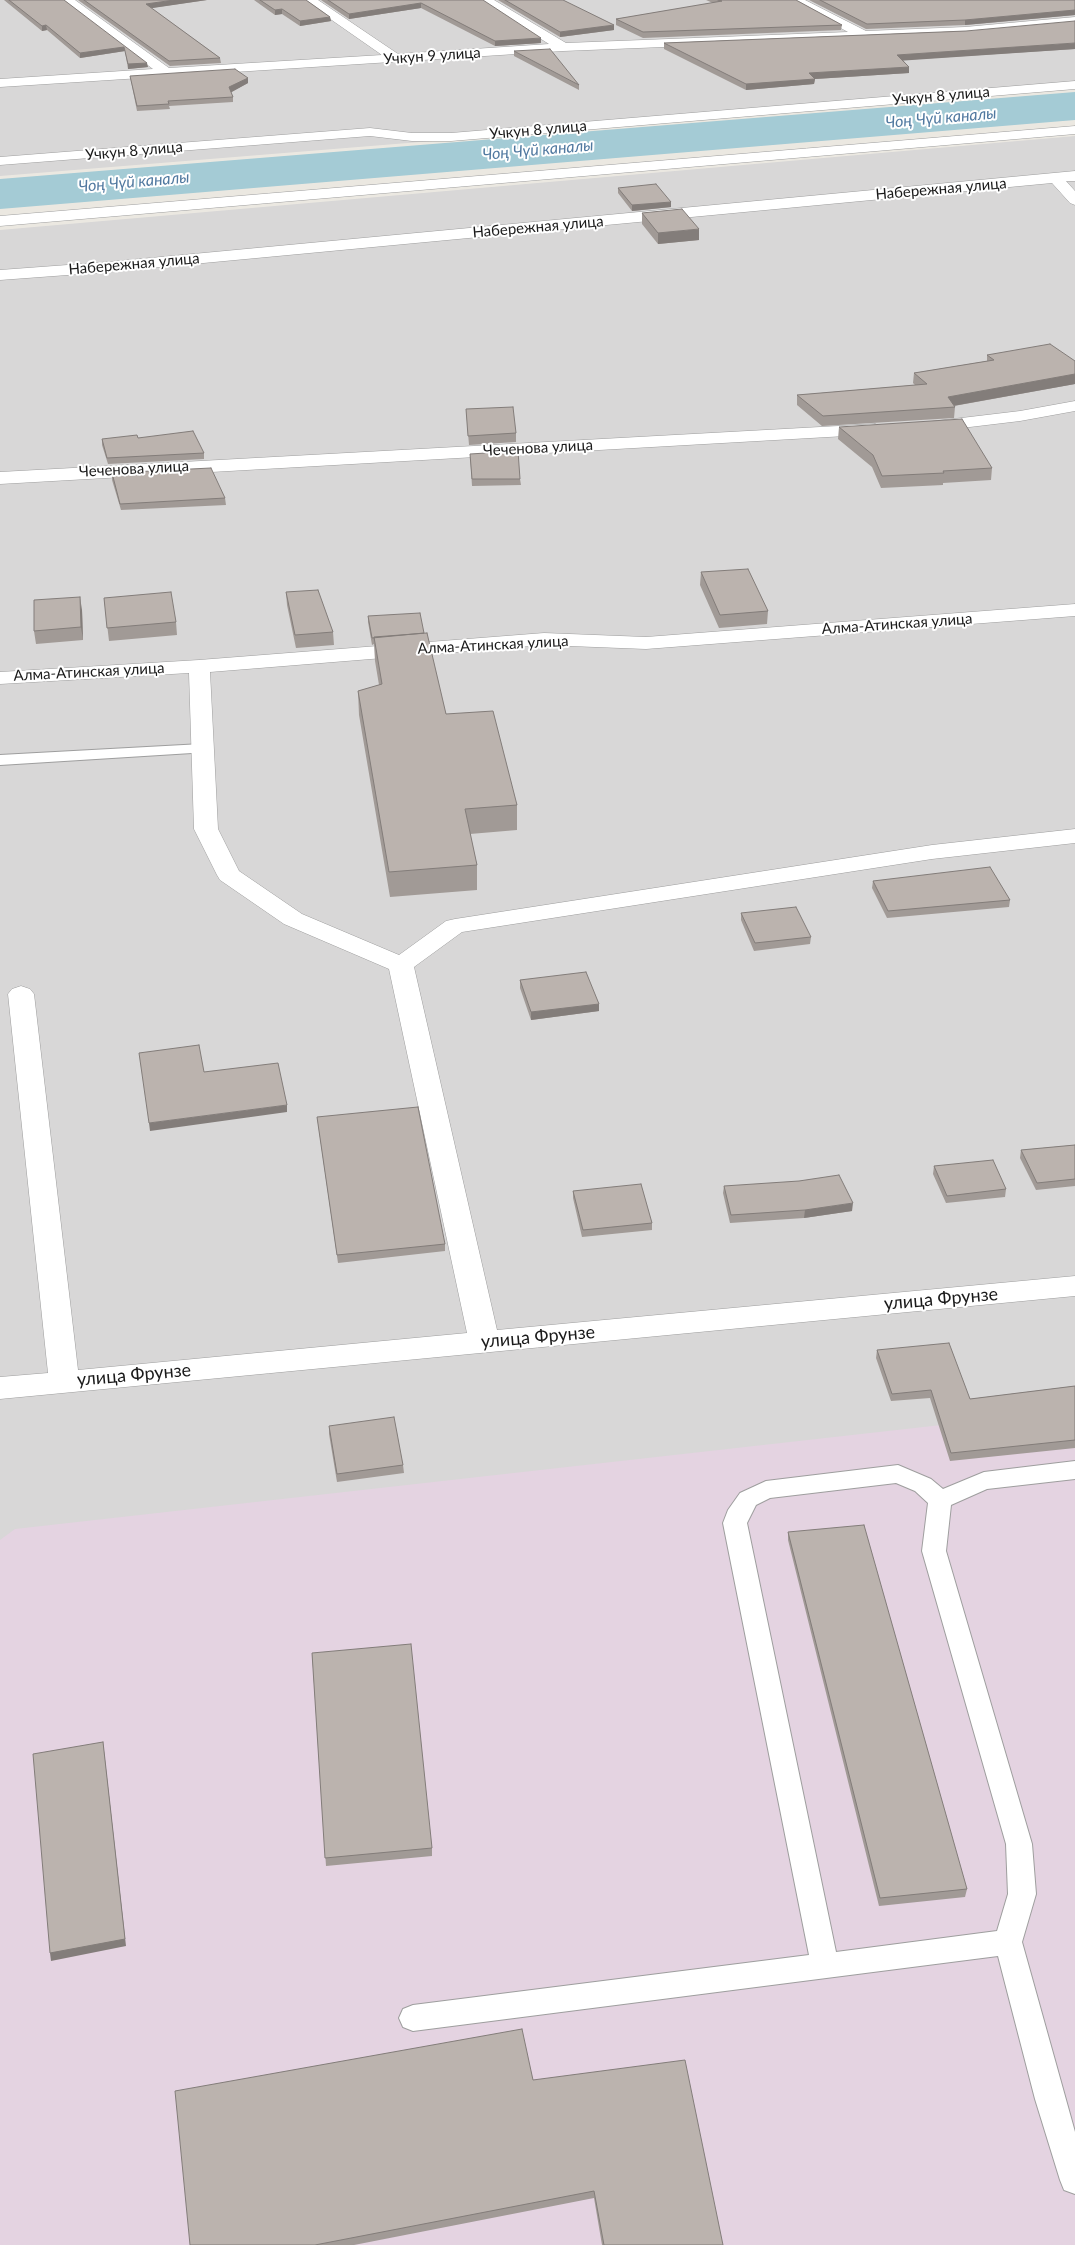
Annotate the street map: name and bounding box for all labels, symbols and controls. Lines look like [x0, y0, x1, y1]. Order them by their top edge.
street label: Учкун 9 улица [383, 44, 481, 68]
street label: Учкун 8 улица [892, 83, 990, 109]
water label: Чоң Чүй каналы [885, 104, 997, 132]
street label: Учкун 8 улица [489, 117, 587, 143]
water label: Чоң Чүй каналы [482, 136, 594, 164]
street label: Учкун 8 улица [85, 138, 183, 164]
water label: Чоң Чүй каналы [78, 168, 190, 196]
street label: Набережная улица [875, 174, 1007, 204]
street label: Набережная улица [472, 212, 604, 242]
street label: Набережная улица [68, 249, 200, 279]
street label: Чеченова улица [483, 436, 593, 460]
street label: Чеченова улица [79, 457, 189, 481]
street label: Алма-Атинская улица [821, 610, 973, 638]
street label: Алма-Атинская улица [417, 632, 569, 658]
street label: Алма-Атинская улица [13, 659, 165, 685]
street label: улица Фрунзе [883, 1283, 999, 1315]
street label: улица Фрунзе [480, 1321, 596, 1353]
street label: улица Фрунзе [76, 1359, 192, 1391]

